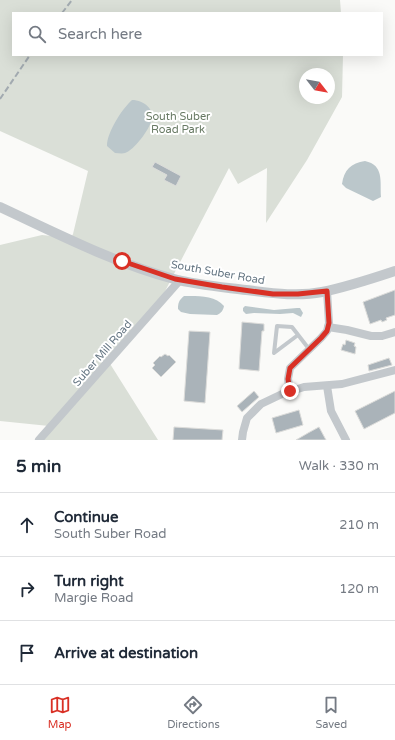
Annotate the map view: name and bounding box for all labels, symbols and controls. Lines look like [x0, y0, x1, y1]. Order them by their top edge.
search box [12, 12, 383, 56]
icon: search [26, 23, 48, 45]
text: Search here [58, 25, 142, 43]
north arrow [299, 68, 335, 104]
park label: South Suber Road Park [146, 110, 211, 136]
route start [113, 252, 131, 270]
street label: South Suber Road [170, 258, 266, 287]
street label: Suber Mill Road [70, 318, 134, 389]
route end [281, 382, 299, 400]
text: 5 min [16, 456, 61, 477]
text: Walk · 330 m [299, 458, 379, 474]
text: Continue [54, 508, 118, 526]
icon: ahead [16, 514, 38, 536]
text: 210 m [339, 517, 379, 533]
text: South Suber Road [54, 526, 167, 542]
text: Turn right [54, 572, 124, 590]
icon: right [16, 578, 38, 600]
text: 120 m [339, 581, 379, 597]
text: Margie Road [54, 590, 134, 606]
icon: arrive [16, 642, 38, 664]
text: Arrive at destination [54, 644, 198, 662]
tab: Map [48, 694, 72, 731]
tab: Directions [167, 694, 220, 731]
tab: Saved [315, 694, 347, 731]

